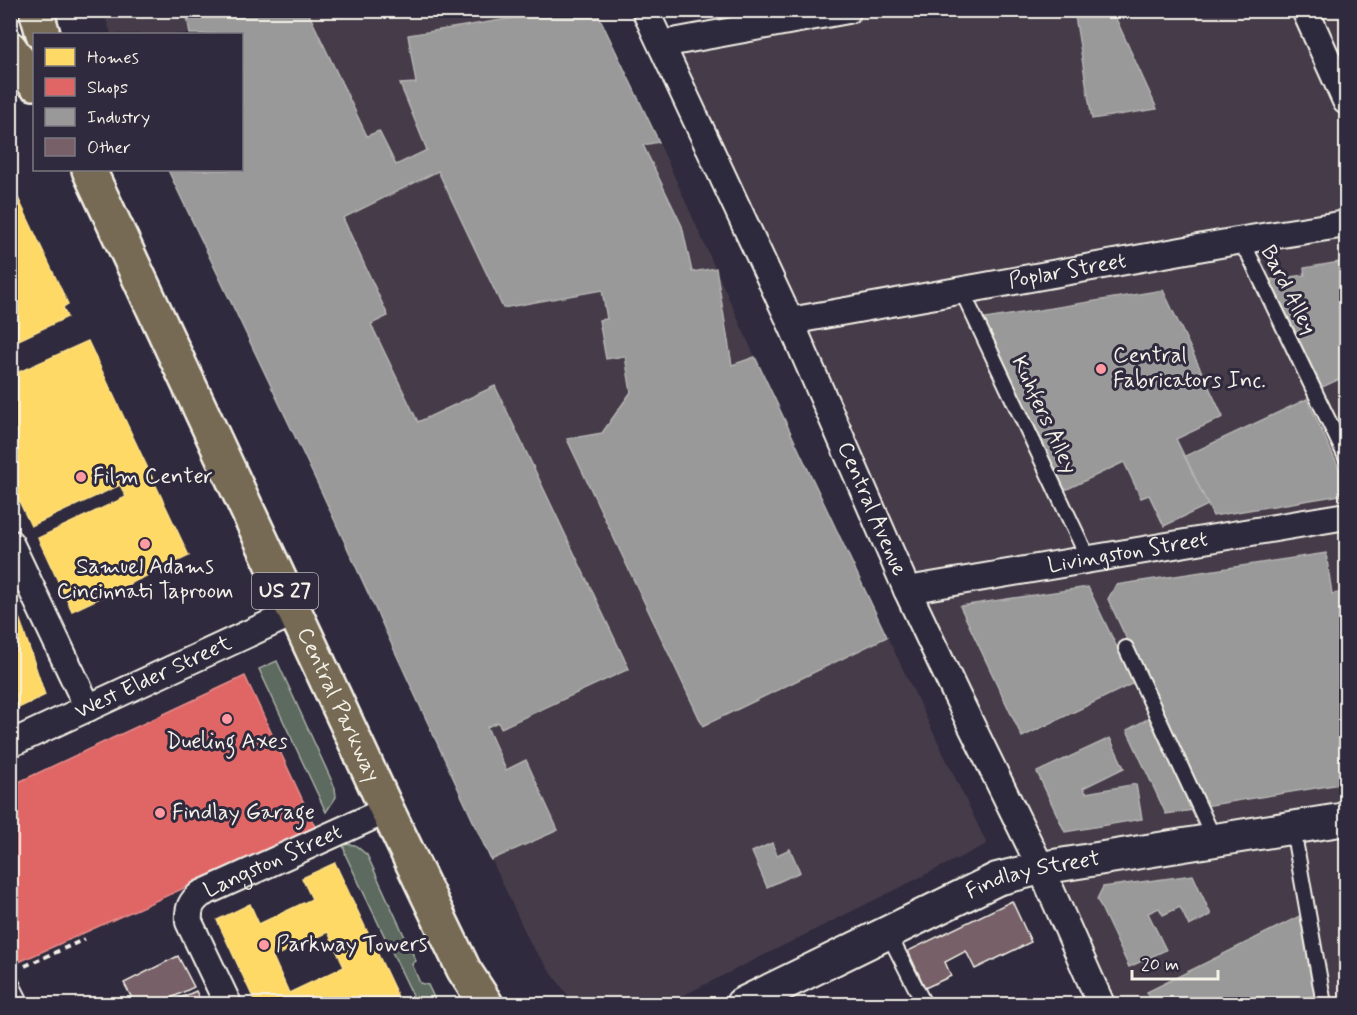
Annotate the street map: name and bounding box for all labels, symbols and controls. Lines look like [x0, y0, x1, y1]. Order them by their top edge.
legend [33, 33, 243, 171]
text: Homes [87, 46, 139, 70]
text: Shops [87, 76, 128, 100]
text: Industry [87, 106, 150, 130]
text: Other [87, 136, 131, 160]
street label: Bard Alley [1254, 241, 1322, 339]
street label: Poplar Street [1007, 247, 1129, 296]
place label: Central Fabricators Inc. [1113, 342, 1266, 395]
street label: Kuhfers Alley [1004, 352, 1084, 478]
marker: Central Fabricators Inc. [1094, 362, 1108, 376]
street label: Central Avenue [830, 438, 913, 580]
place label: Film Center [93, 463, 213, 491]
marker: Film Center [74, 470, 88, 484]
street label: Livingston Street [1046, 526, 1210, 580]
marker: Samuel Adams Cincinnati Taproom [138, 537, 152, 551]
place label: Samuel Adams Cincinnati Taproom [56, 553, 234, 606]
road number: US 27 [252, 573, 318, 609]
street label: Central Parkway [290, 623, 386, 787]
street label: West Elder Street [71, 629, 236, 726]
marker: Dueling Axes [220, 712, 234, 726]
place label: Dueling Axes [166, 728, 288, 759]
place label: Findlay Garage [172, 799, 315, 830]
marker: Findlay Garage [153, 806, 167, 820]
street label: Langston Street [200, 818, 347, 905]
street label: Findlay Street [961, 845, 1102, 906]
place label: Parkway Towers [276, 931, 428, 959]
marker: Parkway Towers [257, 938, 271, 952]
scale bar [1132, 943, 1218, 981]
text: 20 m [1141, 953, 1179, 977]

